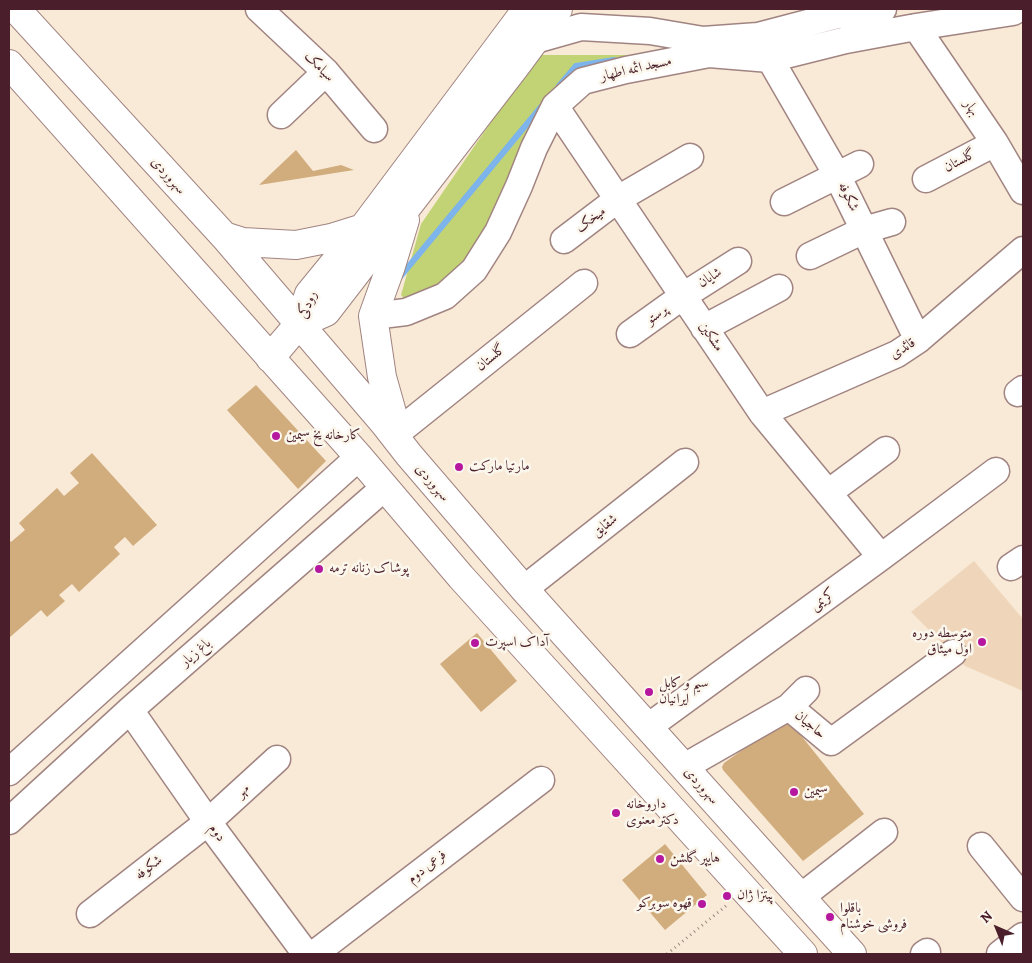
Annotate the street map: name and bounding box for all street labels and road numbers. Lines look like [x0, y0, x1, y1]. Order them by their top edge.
street label: سیامک [300, 48, 338, 86]
street label: مسجد ائمه اطهار [599, 53, 673, 85]
street label: بهار [959, 97, 983, 119]
street label: گلستان [941, 146, 979, 176]
street label: سهروردی [147, 154, 189, 198]
street label: شکوفه [834, 180, 862, 214]
street label: میخک [573, 203, 609, 237]
street label: شایان [695, 264, 725, 292]
street label: رودکی [295, 289, 321, 321]
street label: پرستو [643, 301, 671, 329]
street label: مشکین [695, 319, 727, 355]
street label: قائدی [887, 335, 919, 363]
street label: گلستان [473, 341, 509, 375]
street label: سهروردی [411, 461, 453, 505]
street label: شقایق [589, 511, 621, 541]
street label: کریمی [807, 585, 839, 615]
street label: باغ زیار [177, 635, 215, 671]
street label: حاجیان [791, 707, 829, 743]
street label: سهروردی [680, 764, 722, 808]
street label: مهر [233, 781, 253, 801]
street label: دوم [205, 821, 229, 845]
street label: فرعی دوم [404, 847, 450, 887]
street label: شکوفه [132, 852, 166, 884]

